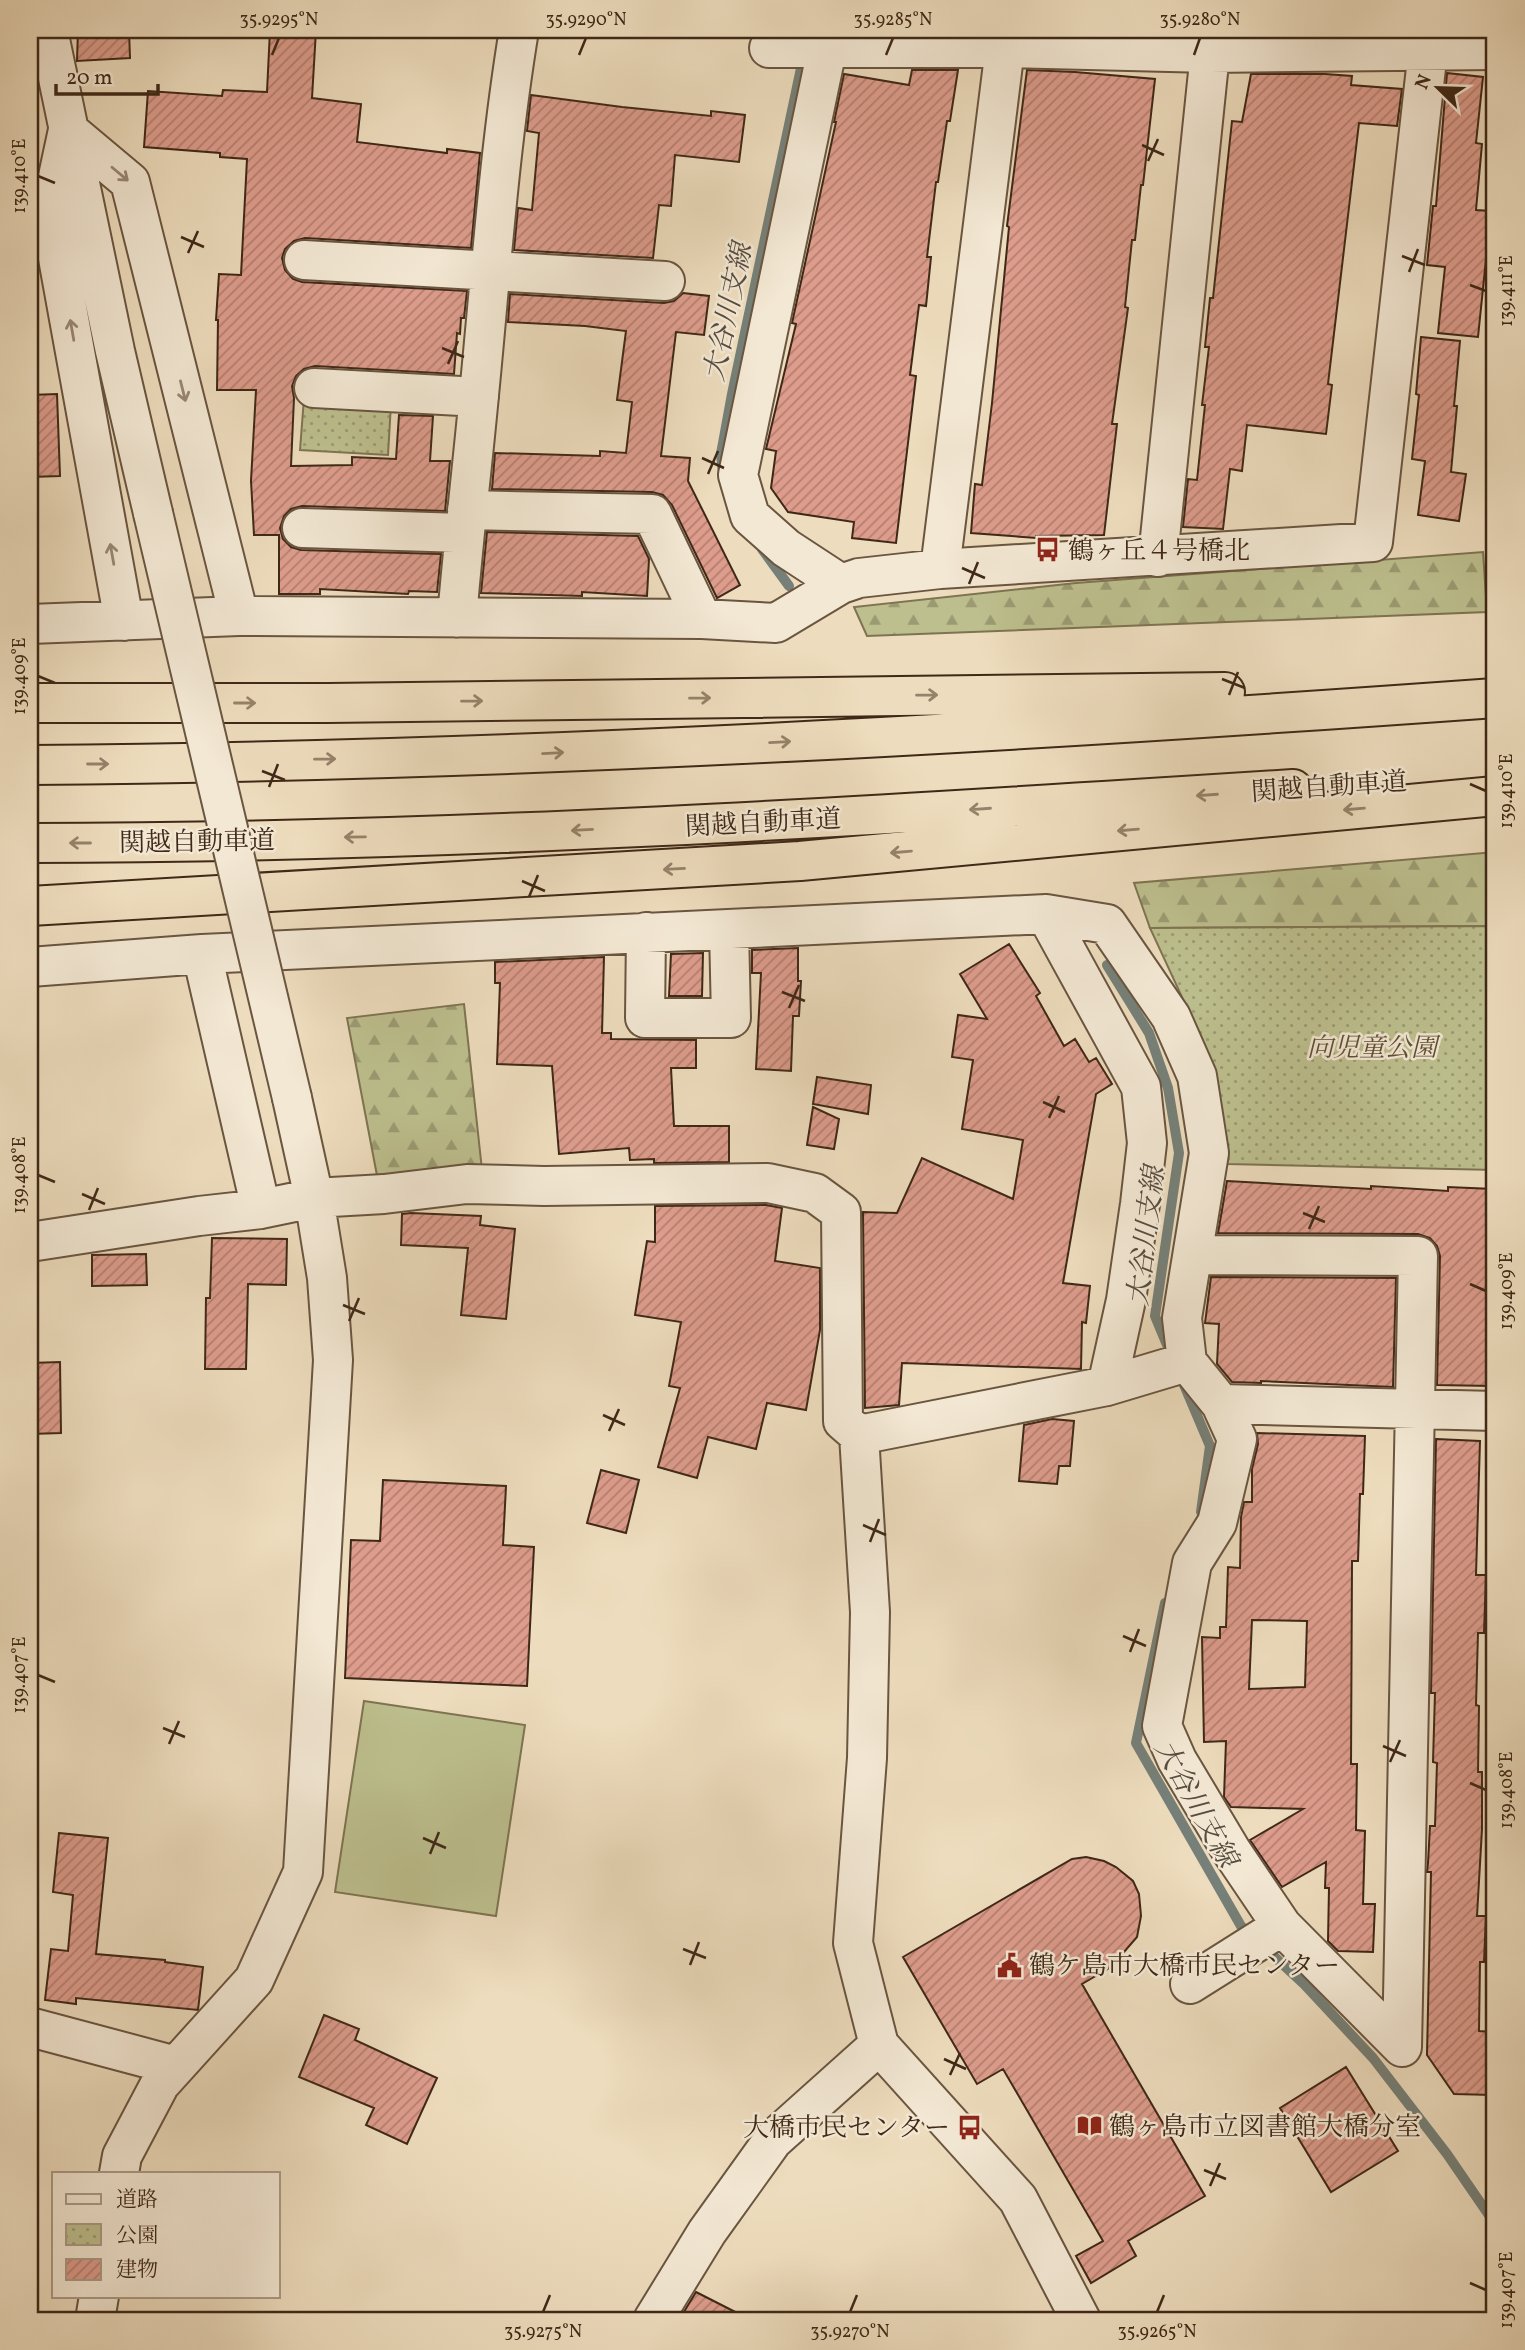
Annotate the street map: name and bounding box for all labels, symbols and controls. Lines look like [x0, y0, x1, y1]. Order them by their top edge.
text: 35.9295°N [240, 8, 318, 33]
text: 35.9290°N [545, 8, 627, 33]
text: 35.9285°N [854, 8, 932, 33]
text: 35.9280°N [1160, 8, 1240, 33]
scale bar [56, 52, 158, 96]
north arrow [1402, 52, 1472, 122]
text: 20 m [66, 64, 112, 93]
text: N [1410, 71, 1439, 94]
text: 139.410°E [8, 138, 33, 214]
one-way arrow [111, 166, 129, 182]
water label: 大谷川支線 [696, 237, 764, 385]
text: 139.411°E [1495, 255, 1520, 327]
one-way arrow [64, 320, 78, 342]
one-way arrow [177, 379, 190, 401]
place label: 鶴ヶ丘４号橋北 [1068, 534, 1250, 570]
bus stop icon: 鶴ヶ丘４号橋北 [1034, 536, 1062, 564]
one-way arrow [105, 543, 118, 566]
text: 139.409°E [8, 637, 33, 715]
one-way arrow [916, 688, 939, 702]
one-way arrow [688, 691, 711, 705]
one-way arrow [461, 694, 484, 708]
one-way arrow [233, 696, 256, 710]
one-way arrow [768, 735, 791, 748]
one-way arrow [541, 746, 564, 759]
one-way arrow [314, 753, 337, 766]
text: 139.410°E [1495, 753, 1520, 829]
one-way arrow [86, 757, 109, 771]
street label: 関越自動車道 [1250, 765, 1408, 811]
one-way arrow [1197, 789, 1219, 802]
street label: 関越自動車道 [684, 802, 842, 846]
one-way arrow [970, 803, 992, 816]
one-way arrow [1343, 803, 1366, 816]
one-way arrow [571, 823, 594, 836]
street label: 関越自動車道 [119, 824, 275, 862]
one-way arrow [1117, 824, 1139, 837]
one-way arrow [343, 830, 366, 844]
one-way arrow [69, 836, 92, 850]
one-way arrow [890, 846, 913, 859]
one-way arrow [664, 863, 686, 876]
park label: 向児童公園 [1307, 1031, 1441, 1067]
text: 139.408°E [8, 1136, 33, 1214]
water label: 大谷川支線 [1120, 1161, 1176, 1308]
text: 139.409°E [1495, 1252, 1520, 1330]
text: 139.407°E [8, 1636, 33, 1713]
water label: 大谷川支線 [1144, 1734, 1247, 1878]
text: 139.408°E [1495, 1751, 1520, 1829]
place label: 鶴ケ島市大橋市民センター [1029, 1949, 1340, 1985]
public building icon: 鶴ケ島市大橋市民センター [995, 1951, 1023, 1979]
place label: 鶴ヶ島市立図書館大橋分室 [1109, 2110, 1421, 2146]
place label: 大橋市民センター [743, 2111, 950, 2147]
library icon: 鶴ヶ島市立図書館大橋分室 [1075, 2112, 1103, 2140]
bus stop icon: 大橋市民センター [956, 2113, 984, 2141]
legend [52, 2172, 280, 2298]
text: 道路 [116, 2186, 158, 2215]
text: 公園 [116, 2222, 158, 2251]
text: 139.407°E [1495, 2251, 1520, 2328]
text: 建物 [116, 2256, 158, 2285]
text: 35.9275°N [504, 2320, 582, 2345]
text: 35.9270°N [810, 2320, 890, 2345]
text: 35.9265°N [1117, 2320, 1197, 2345]

